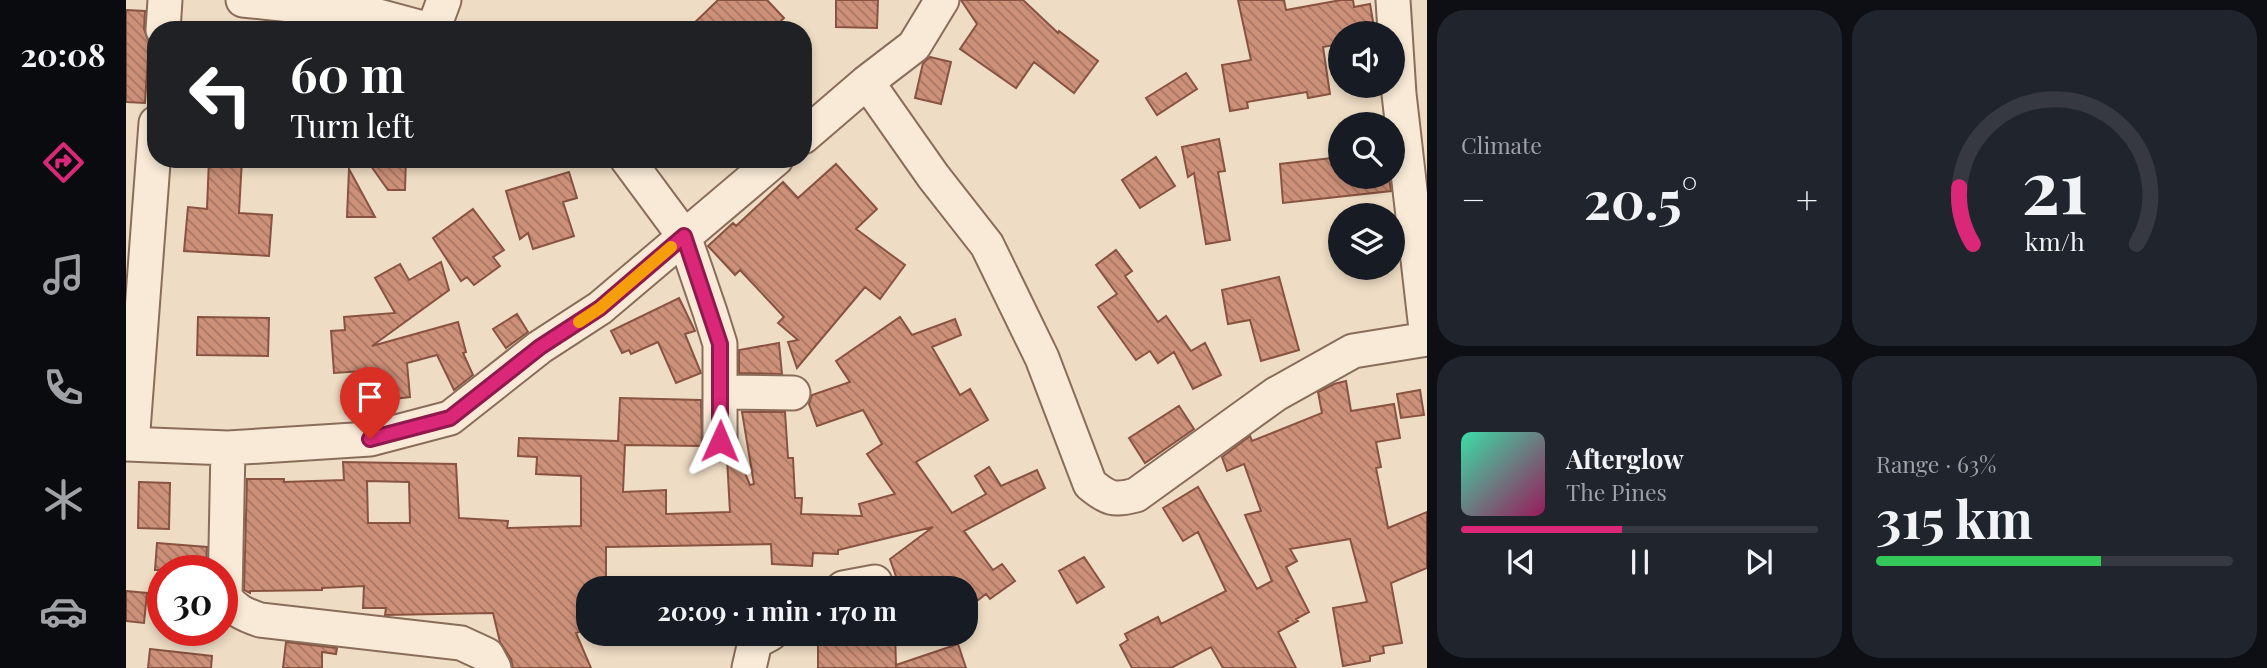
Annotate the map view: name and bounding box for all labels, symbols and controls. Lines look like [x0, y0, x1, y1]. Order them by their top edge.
map controls [1328, 21, 1405, 280]
button: sound [1328, 21, 1405, 98]
text: 20:08 [20, 32, 106, 75]
text: 60 m [290, 40, 405, 105]
icon: left [175, 49, 266, 140]
text: Turn left [290, 103, 414, 146]
button: search [1328, 112, 1405, 189]
text: Climate [1461, 129, 1542, 160]
text: 21 [2022, 135, 2087, 232]
icon: directions [39, 138, 88, 187]
text: 20.5° [1584, 164, 1698, 233]
text: − [1461, 173, 1486, 224]
text: + [1796, 173, 1818, 224]
button: layers [1328, 203, 1405, 280]
text: km/h [2025, 224, 2085, 257]
icon: music [39, 250, 88, 299]
icon: phone [39, 363, 88, 412]
pin [340, 367, 400, 439]
icon: arrive [351, 378, 389, 416]
position arrow [683, 404, 757, 478]
text: Afterglow [1566, 441, 1684, 476]
text: Range · 63% [1876, 448, 1996, 479]
icon: climate [39, 475, 88, 524]
text: The Pines [1566, 476, 1667, 507]
text: 315 km [1876, 483, 2033, 552]
icon: previous [1502, 543, 1540, 581]
icon: pause [1621, 543, 1659, 581]
icon: next [1740, 543, 1778, 581]
speed limit sign: 30 [147, 555, 238, 646]
icon: car [39, 587, 88, 636]
text: 20:09 · 1 min · 170 m [657, 593, 897, 628]

